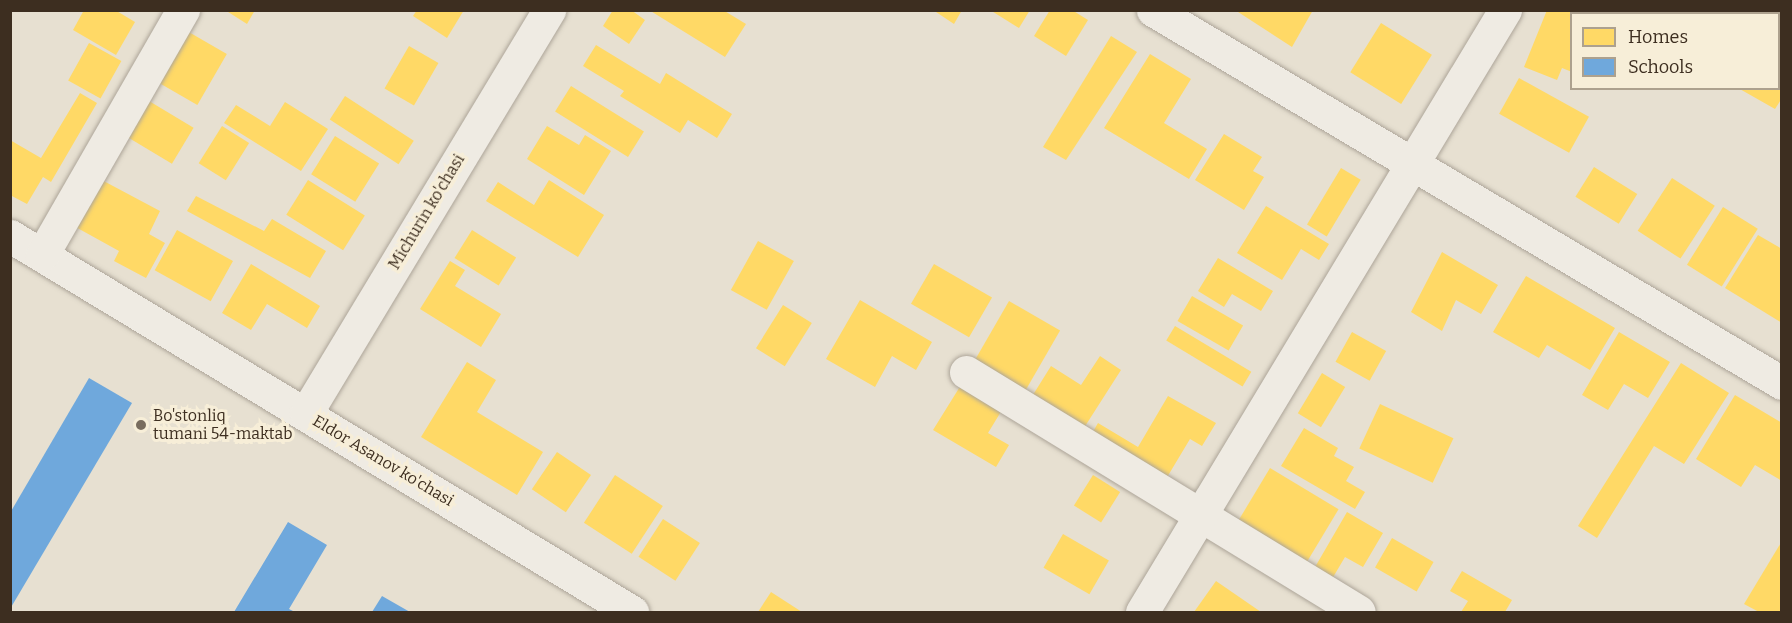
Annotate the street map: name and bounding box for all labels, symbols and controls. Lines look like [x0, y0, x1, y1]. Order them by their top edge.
legend [1570, 12, 1780, 90]
text: Homes [1628, 26, 1688, 48]
text: Schools [1628, 56, 1693, 78]
street label: Michurin ko'chasi [385, 151, 469, 273]
place label: Bo'stonliq tumani 54-maktab [153, 406, 293, 444]
street label: Eldor Asanov ko'chasi [309, 411, 457, 511]
marker: Bo'stonliq tumani 54-maktab [134, 418, 148, 432]

